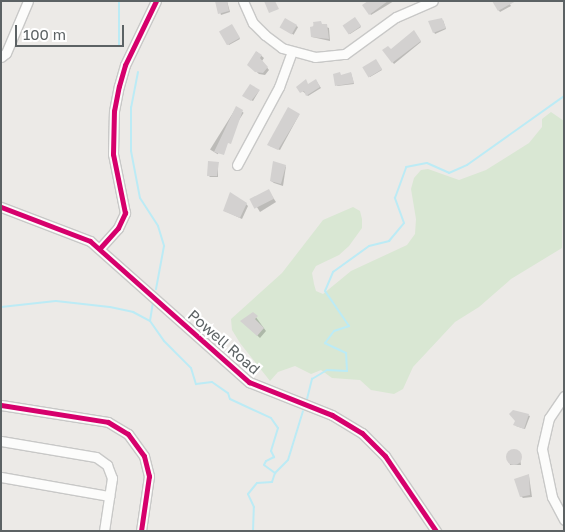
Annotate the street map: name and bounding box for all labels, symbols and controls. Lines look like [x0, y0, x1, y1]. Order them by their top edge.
scale bar [18, 15, 126, 47]
text: 100 m [23, 25, 66, 43]
street label: Powell Road [184, 306, 264, 378]

